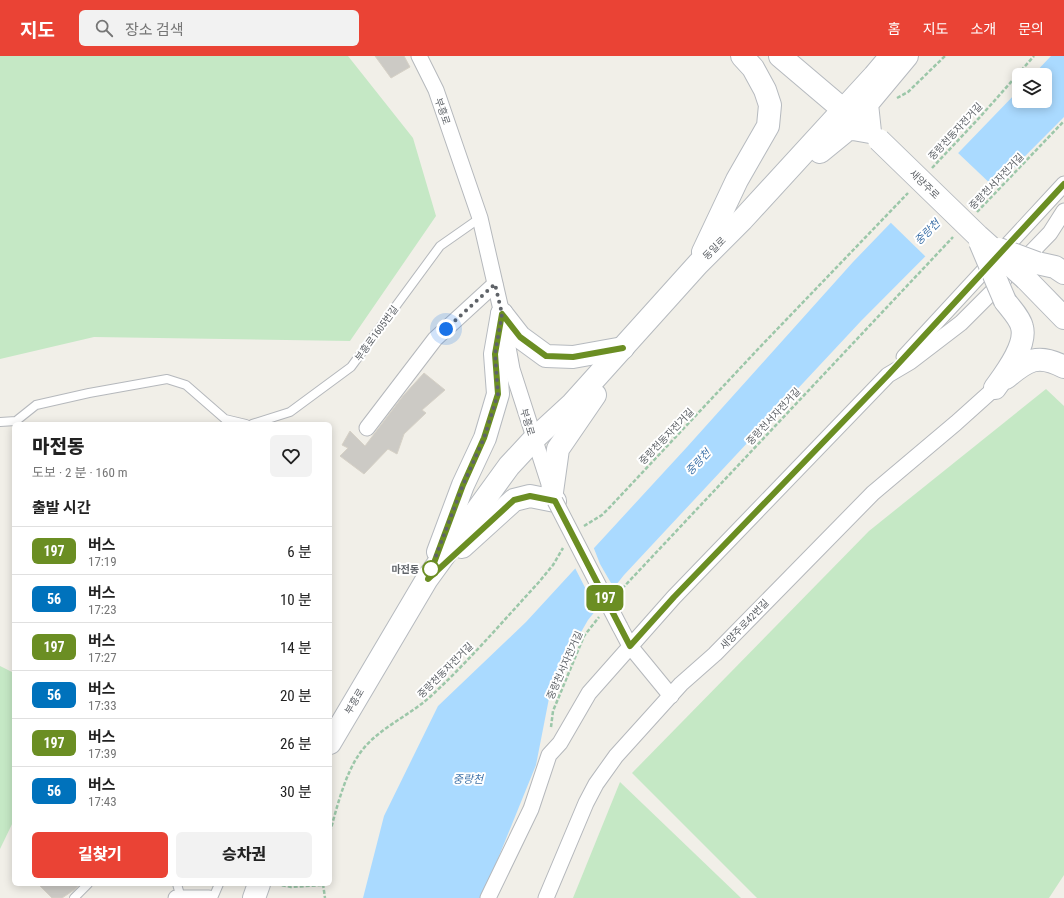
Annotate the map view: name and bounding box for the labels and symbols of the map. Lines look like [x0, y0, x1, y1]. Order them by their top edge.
street label: 부흥로 [433, 96, 452, 126]
street label: 중랑천동자전거길 [926, 101, 984, 162]
street label: 중랑천서자전거길 [967, 151, 1026, 212]
street label: 새양주로 [908, 168, 942, 201]
water label: 중랑천 [912, 216, 944, 248]
street label: 동일로 [701, 235, 728, 262]
street label: 부흥로1605번길 [353, 303, 400, 363]
your location [436, 319, 456, 339]
street label: 중랑천서자전거길 [744, 386, 802, 447]
street label: 중랑천동자전거길 [637, 406, 696, 467]
street label: 부흥로 [518, 407, 537, 437]
water label: 중랑천 [683, 445, 715, 478]
marker: 마전동 [422, 560, 440, 578]
place label: 마전동 [391, 564, 419, 575]
line badge: 197 [582, 585, 628, 611]
street label: 새양주로42번길 [718, 597, 771, 652]
street label: 중랑천서자전거길 [544, 629, 584, 701]
street label: 중랑천동자전거길 [415, 640, 475, 700]
street label: 부흥로 [343, 687, 366, 716]
water label: 중랑천 [453, 773, 485, 786]

